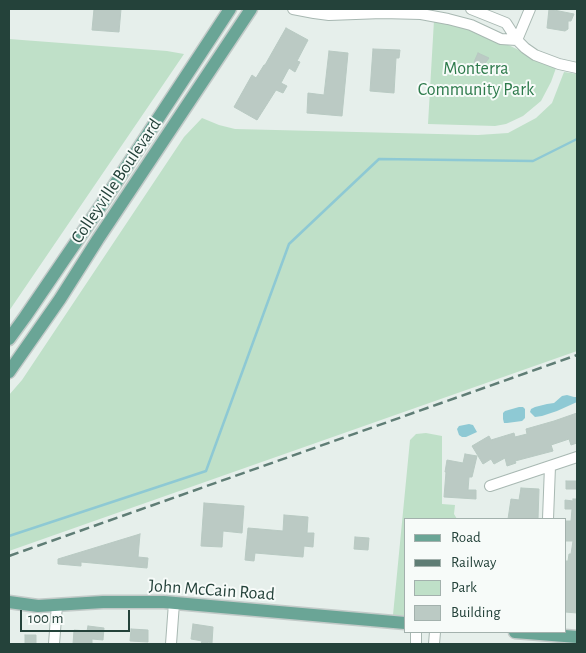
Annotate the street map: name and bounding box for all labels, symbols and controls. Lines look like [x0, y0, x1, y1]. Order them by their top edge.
park label: Monterra Community Park [418, 58, 534, 100]
street label: Colleyville Boulevard [66, 115, 166, 247]
legend [404, 518, 566, 633]
text: Road [451, 530, 481, 545]
text: Railway [451, 555, 496, 570]
street label: John McCain Road [148, 575, 276, 605]
text: Park [451, 580, 477, 595]
scale bar [22, 600, 132, 632]
text: Building [451, 605, 501, 620]
text: 100 m [28, 611, 63, 626]

